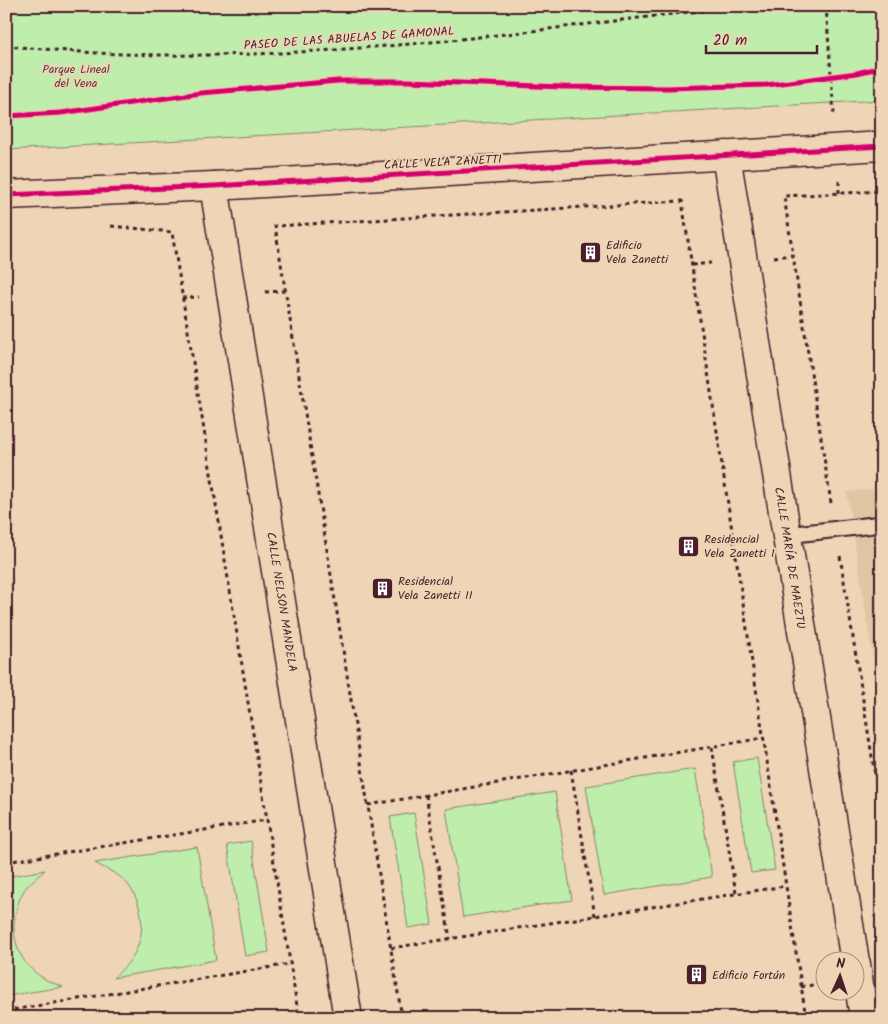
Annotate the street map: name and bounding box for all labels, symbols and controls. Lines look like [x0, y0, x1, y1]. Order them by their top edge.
street label: PASEO DE LAS ABUELAS DE GAMONAL [243, 22, 455, 55]
scale bar [706, 22, 817, 54]
text: 20 m [713, 29, 747, 53]
park label: Parque Lineal del Vena [42, 60, 110, 93]
street label: CALLE VELA ZANETTI [384, 150, 503, 175]
place label: Edificio Vela Zanetti [606, 236, 669, 269]
building icon: Edificio Vela Zanetti [578, 240, 602, 264]
street label: CALLE MARÍA DE MAEZTU [769, 486, 810, 630]
place label: Residencial Vela Zanetti I [704, 530, 775, 563]
street label: CALLE NELSON MANDELA [261, 531, 302, 673]
building icon: Residencial Vela Zanetti I [676, 534, 700, 558]
place label: Residencial Vela Zanetti II [398, 572, 473, 605]
building icon: Residencial Vela Zanetti II [370, 576, 394, 600]
north arrow [816, 952, 866, 1002]
text: N [836, 953, 846, 975]
building icon: Edificio Fortún [684, 963, 708, 987]
place label: Edificio Fortún [712, 966, 785, 985]

